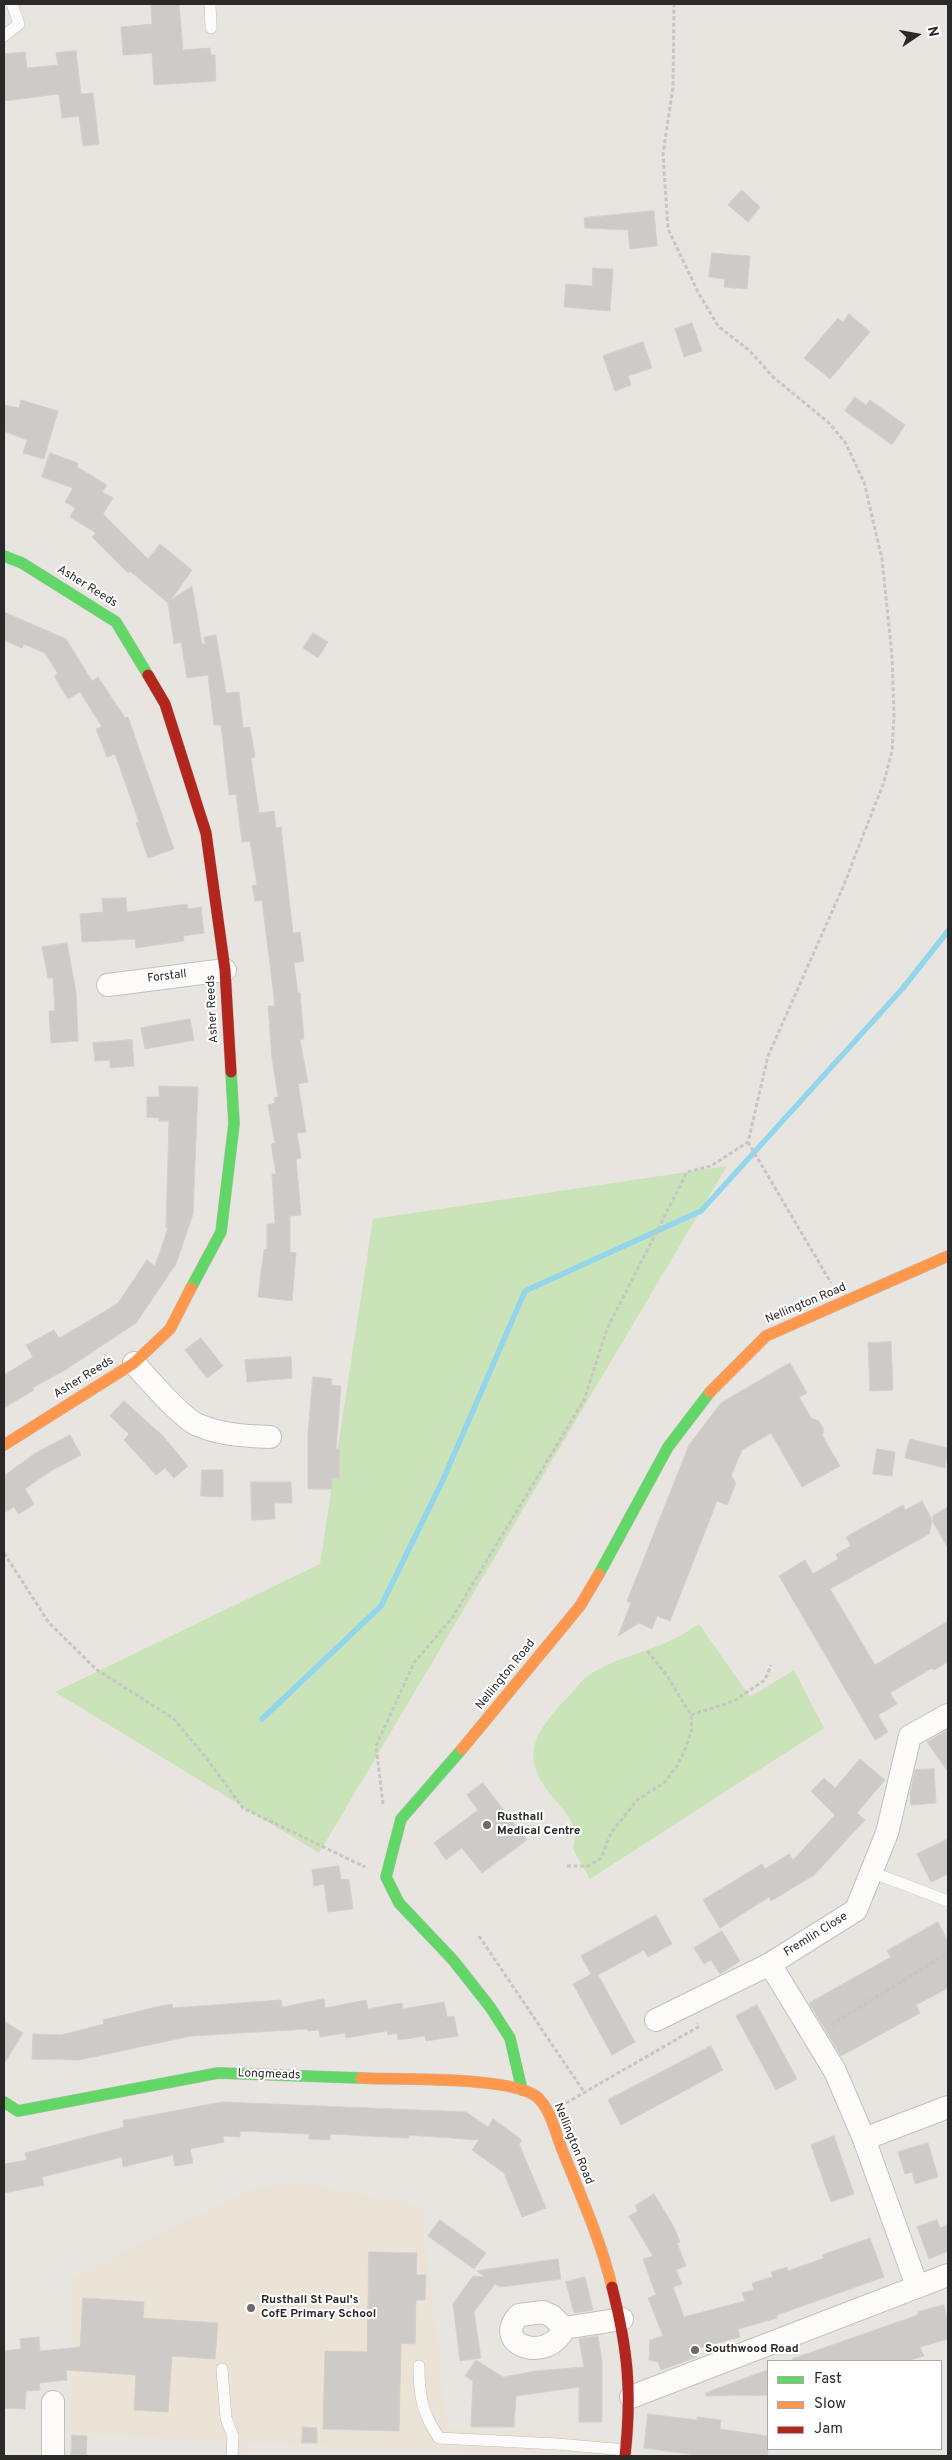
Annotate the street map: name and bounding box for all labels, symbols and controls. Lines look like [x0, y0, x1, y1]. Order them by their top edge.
north arrow [892, 10, 942, 60]
text: N [923, 25, 942, 38]
street label: Asher Reeds [54, 563, 120, 611]
street label: Forstall [147, 967, 187, 987]
street label: Asher Reeds [204, 975, 222, 1043]
street label: Nellington Road [763, 1280, 849, 1328]
street label: Asher Reeds [51, 1354, 117, 1402]
street label: Nellington Road [473, 1637, 539, 1713]
place label: Rusthall Medical Centre [497, 1811, 580, 1839]
marker: Rusthall Medical Centre [481, 1819, 493, 1831]
street label: Fremlin Close [782, 1910, 850, 1960]
street label: Longmeads [237, 2067, 301, 2083]
street label: Nellington Road [550, 2101, 596, 2187]
place label: Rusthall St Paul's CofE Primary School [261, 2294, 376, 2322]
marker: Rusthall St Paul's CofE Primary School [245, 2302, 257, 2314]
place label: Southwood Road [705, 2343, 799, 2357]
marker: Southwood Road [689, 2344, 701, 2356]
legend [767, 2360, 942, 2450]
text: Fast [814, 2370, 842, 2389]
text: Slow [814, 2395, 846, 2414]
text: Jam [814, 2420, 843, 2439]

